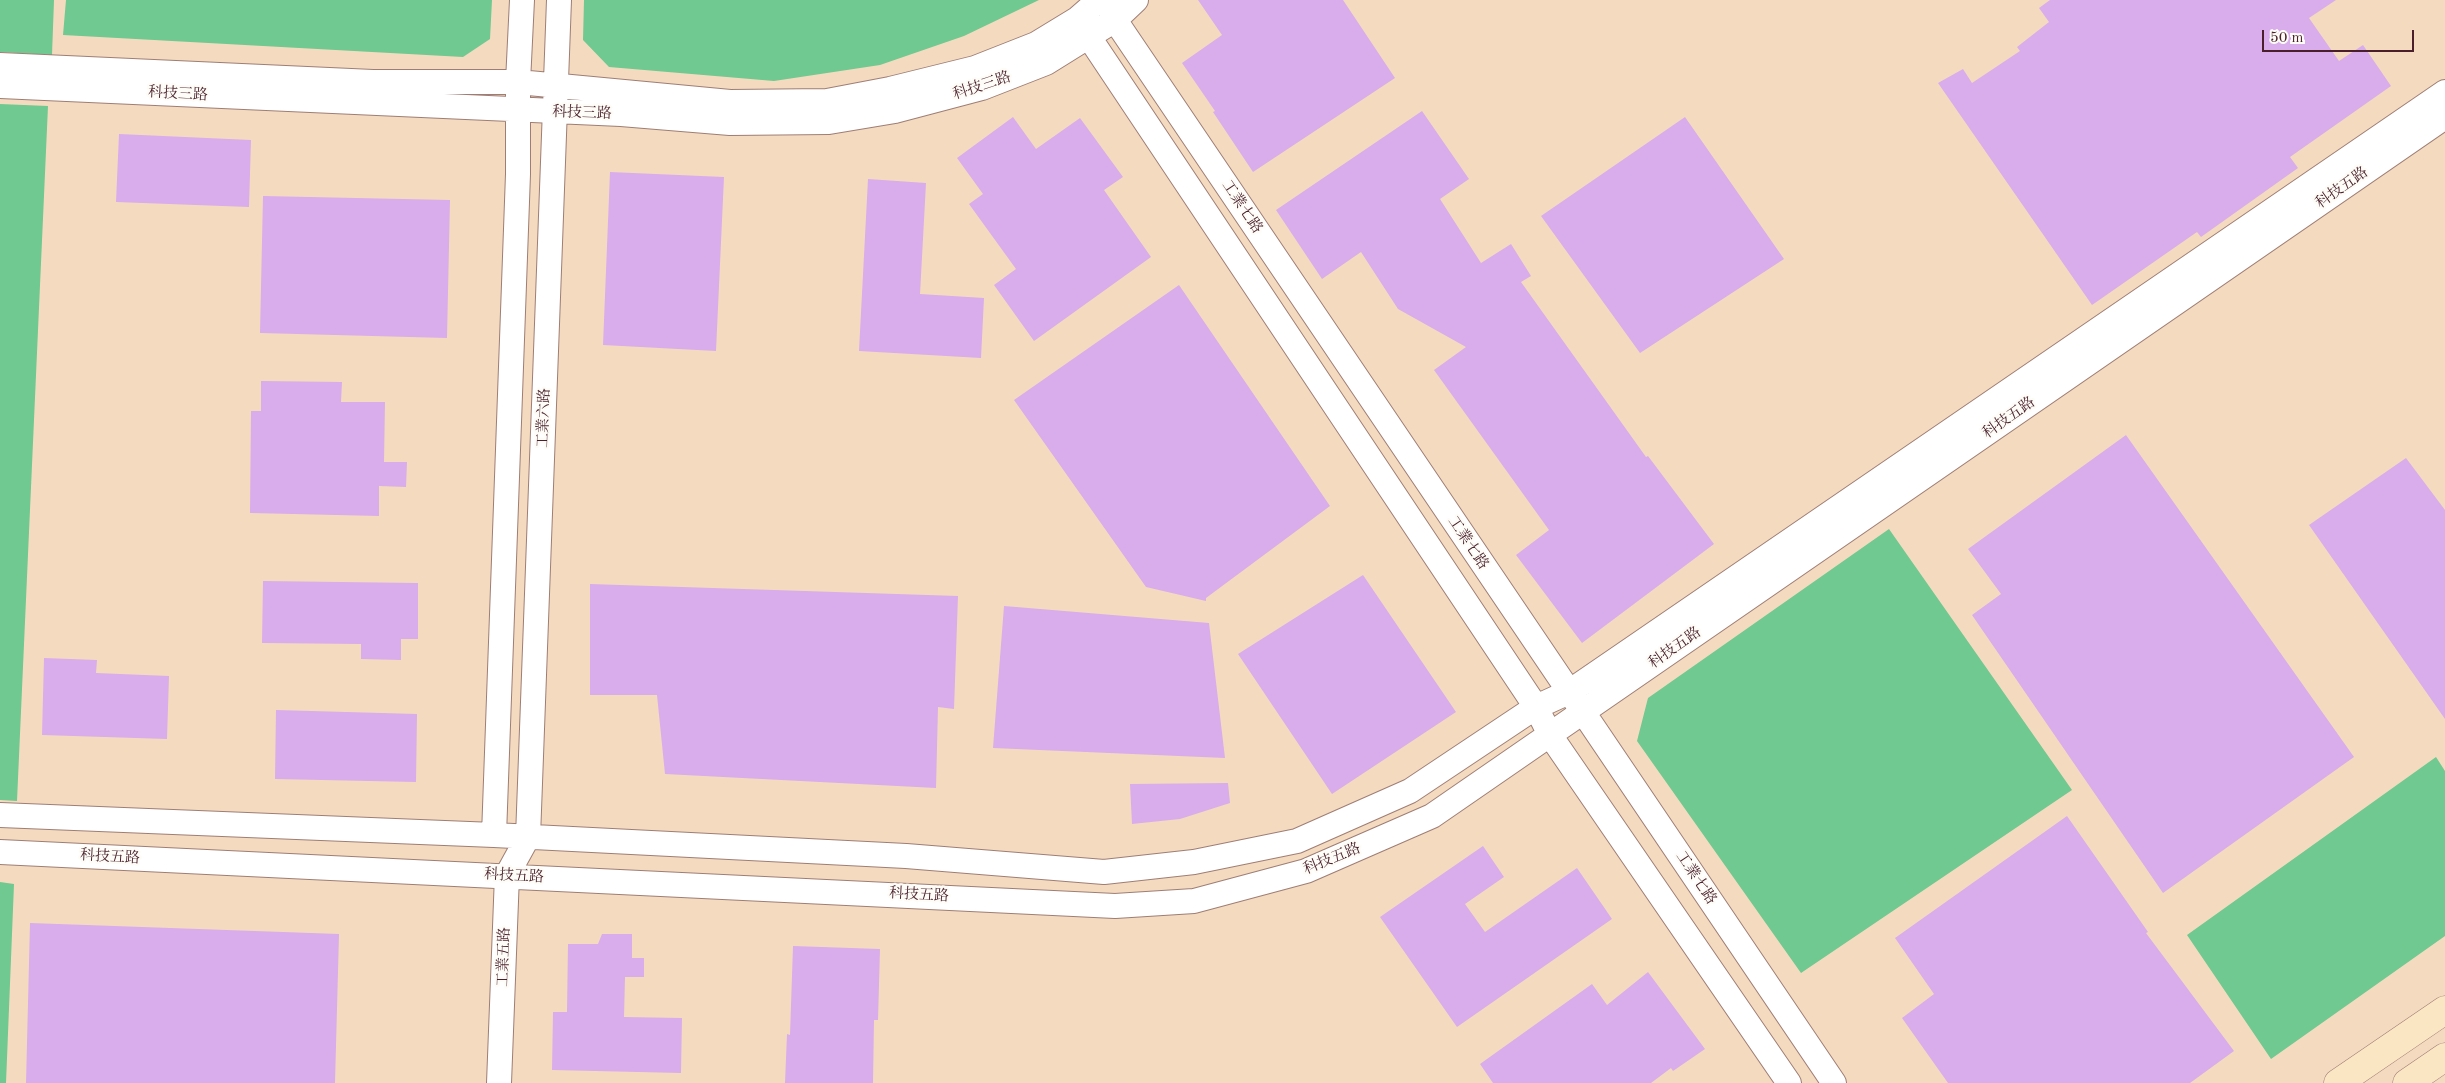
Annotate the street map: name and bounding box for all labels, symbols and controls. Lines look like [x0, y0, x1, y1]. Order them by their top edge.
scale bar [2265, 20, 2418, 52]
text: 50 m [2270, 31, 2304, 46]
street label: 科技三路 [951, 68, 1013, 104]
street label: 科技三路 [148, 83, 208, 105]
street label: 科技三路 [552, 103, 612, 123]
street label: 科技五路 [2312, 163, 2372, 213]
street label: 工業七路 [1218, 177, 1266, 237]
street label: 工業六路 [534, 388, 554, 448]
street label: 科技五路 [1979, 393, 2039, 443]
street label: 工業七路 [1444, 513, 1492, 573]
street label: 科技五路 [1645, 623, 1705, 673]
street label: 科技五路 [1301, 839, 1363, 879]
street label: 科技五路 [80, 846, 140, 868]
street label: 工業七路 [1672, 848, 1720, 908]
street label: 科技五路 [484, 865, 544, 887]
street label: 科技五路 [889, 884, 949, 906]
street label: 工業五路 [494, 927, 514, 987]

